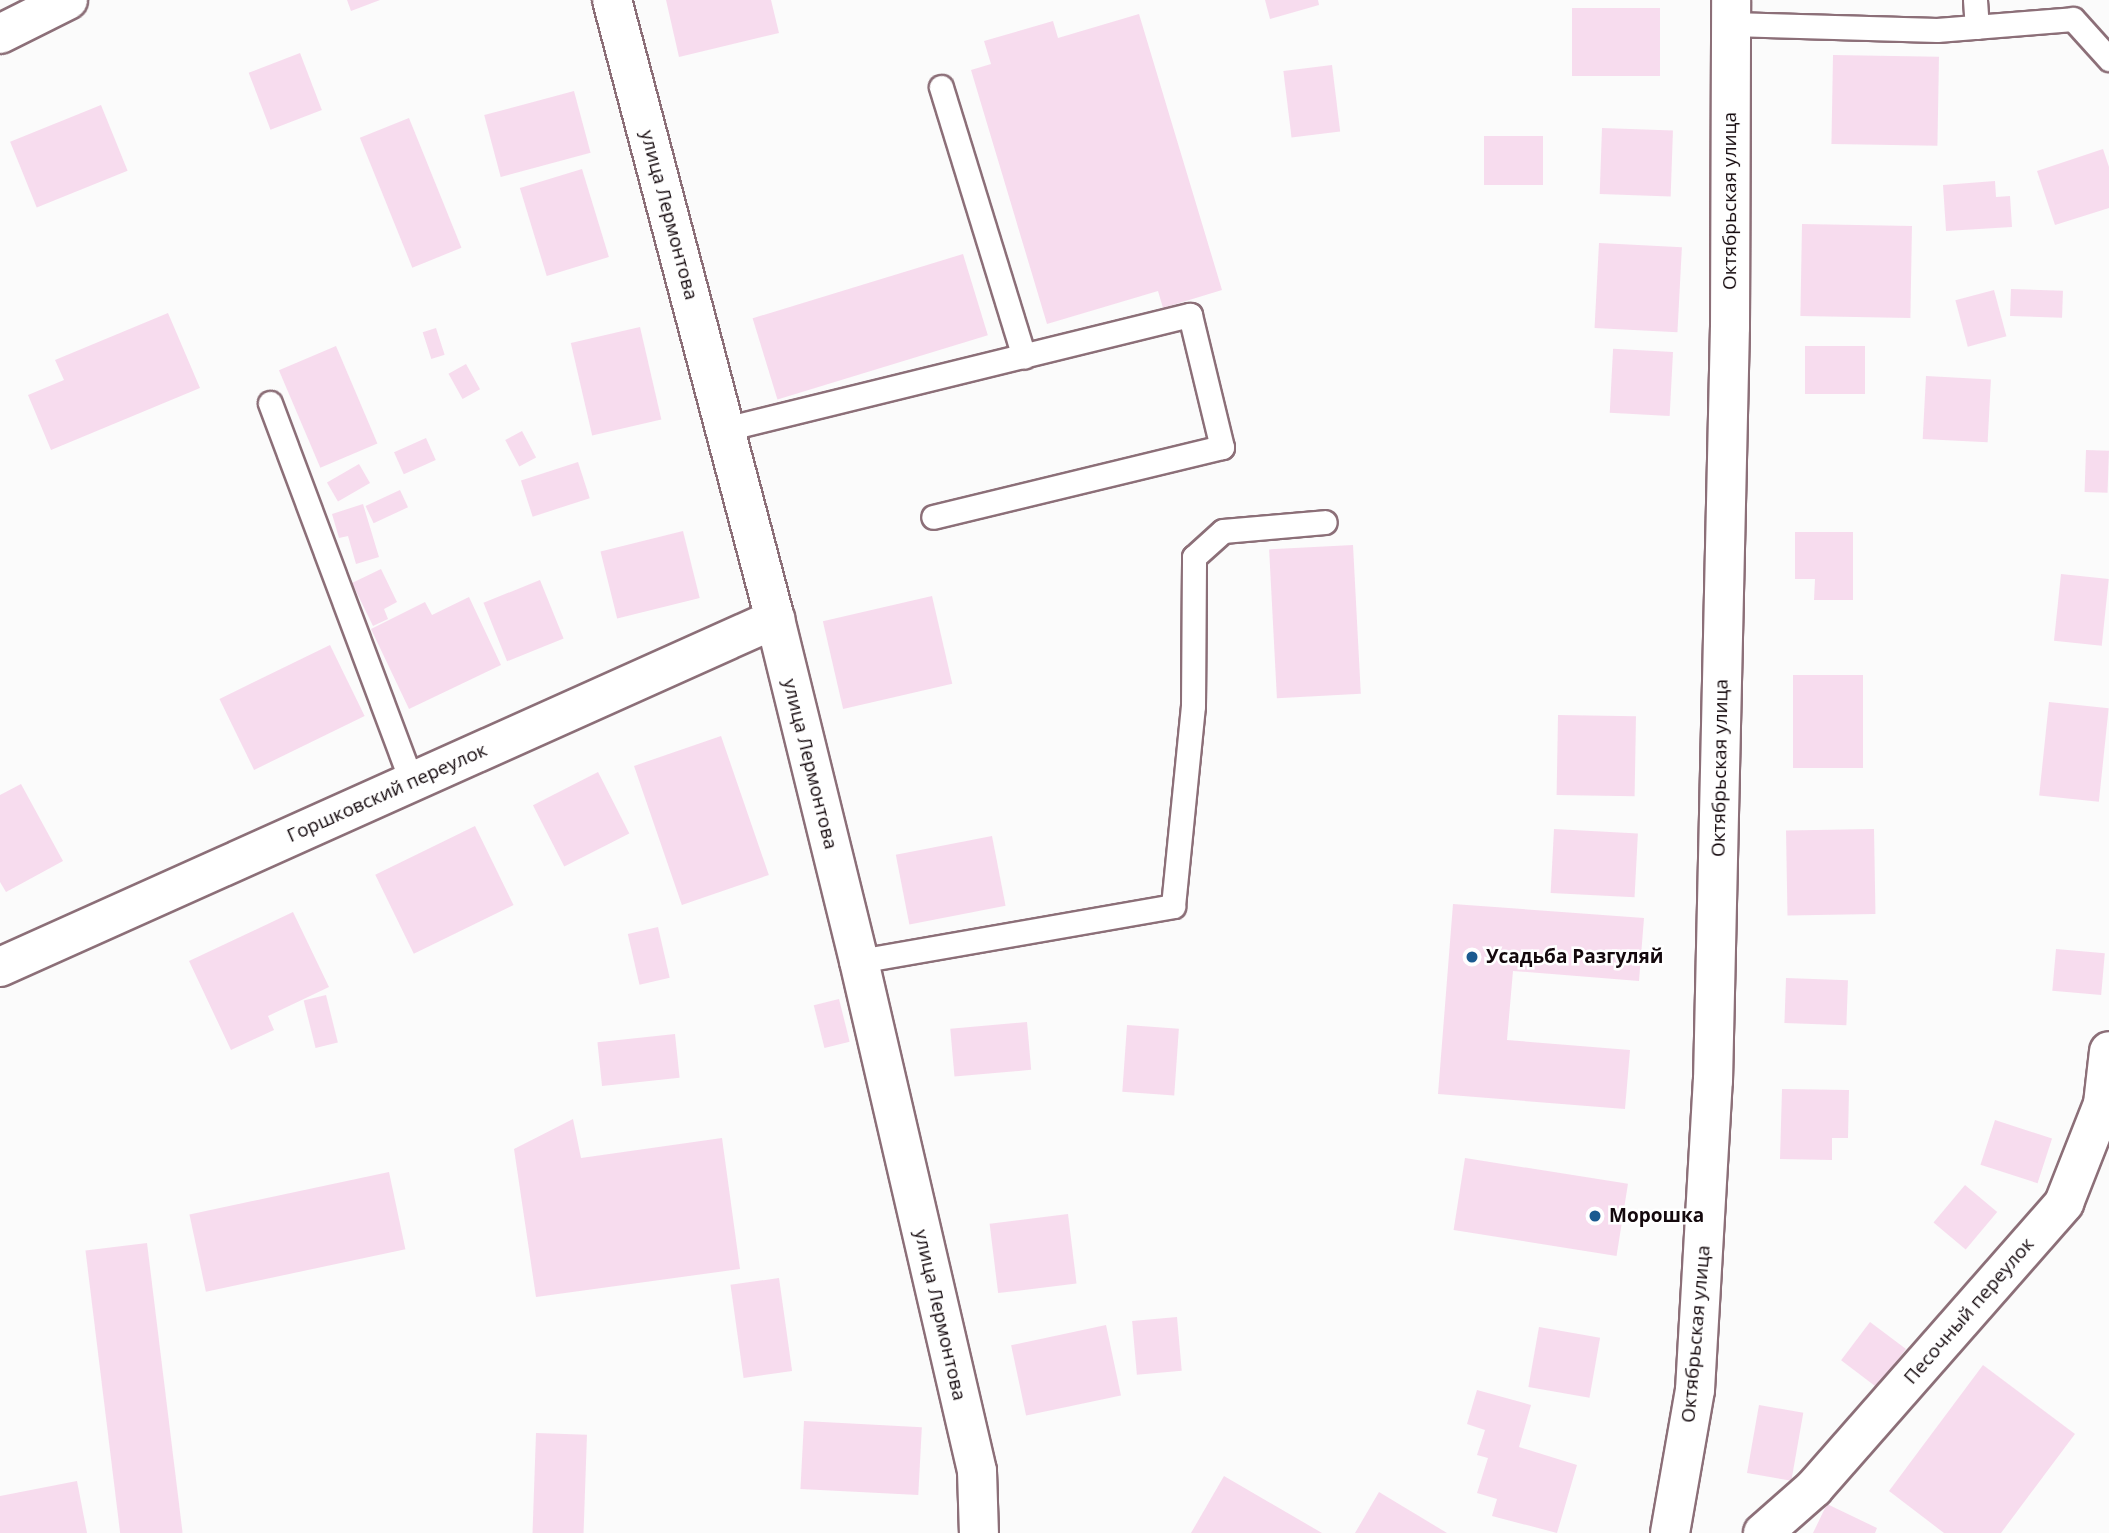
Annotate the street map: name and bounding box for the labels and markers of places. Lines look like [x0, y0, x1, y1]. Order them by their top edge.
place label: Усадьба Разгуляй [1486, 946, 1663, 968]
marker: Усадьба Разгуляй [1464, 949, 1480, 965]
place label: Морошка [1609, 1205, 1704, 1227]
marker: Морошка [1587, 1208, 1603, 1224]

